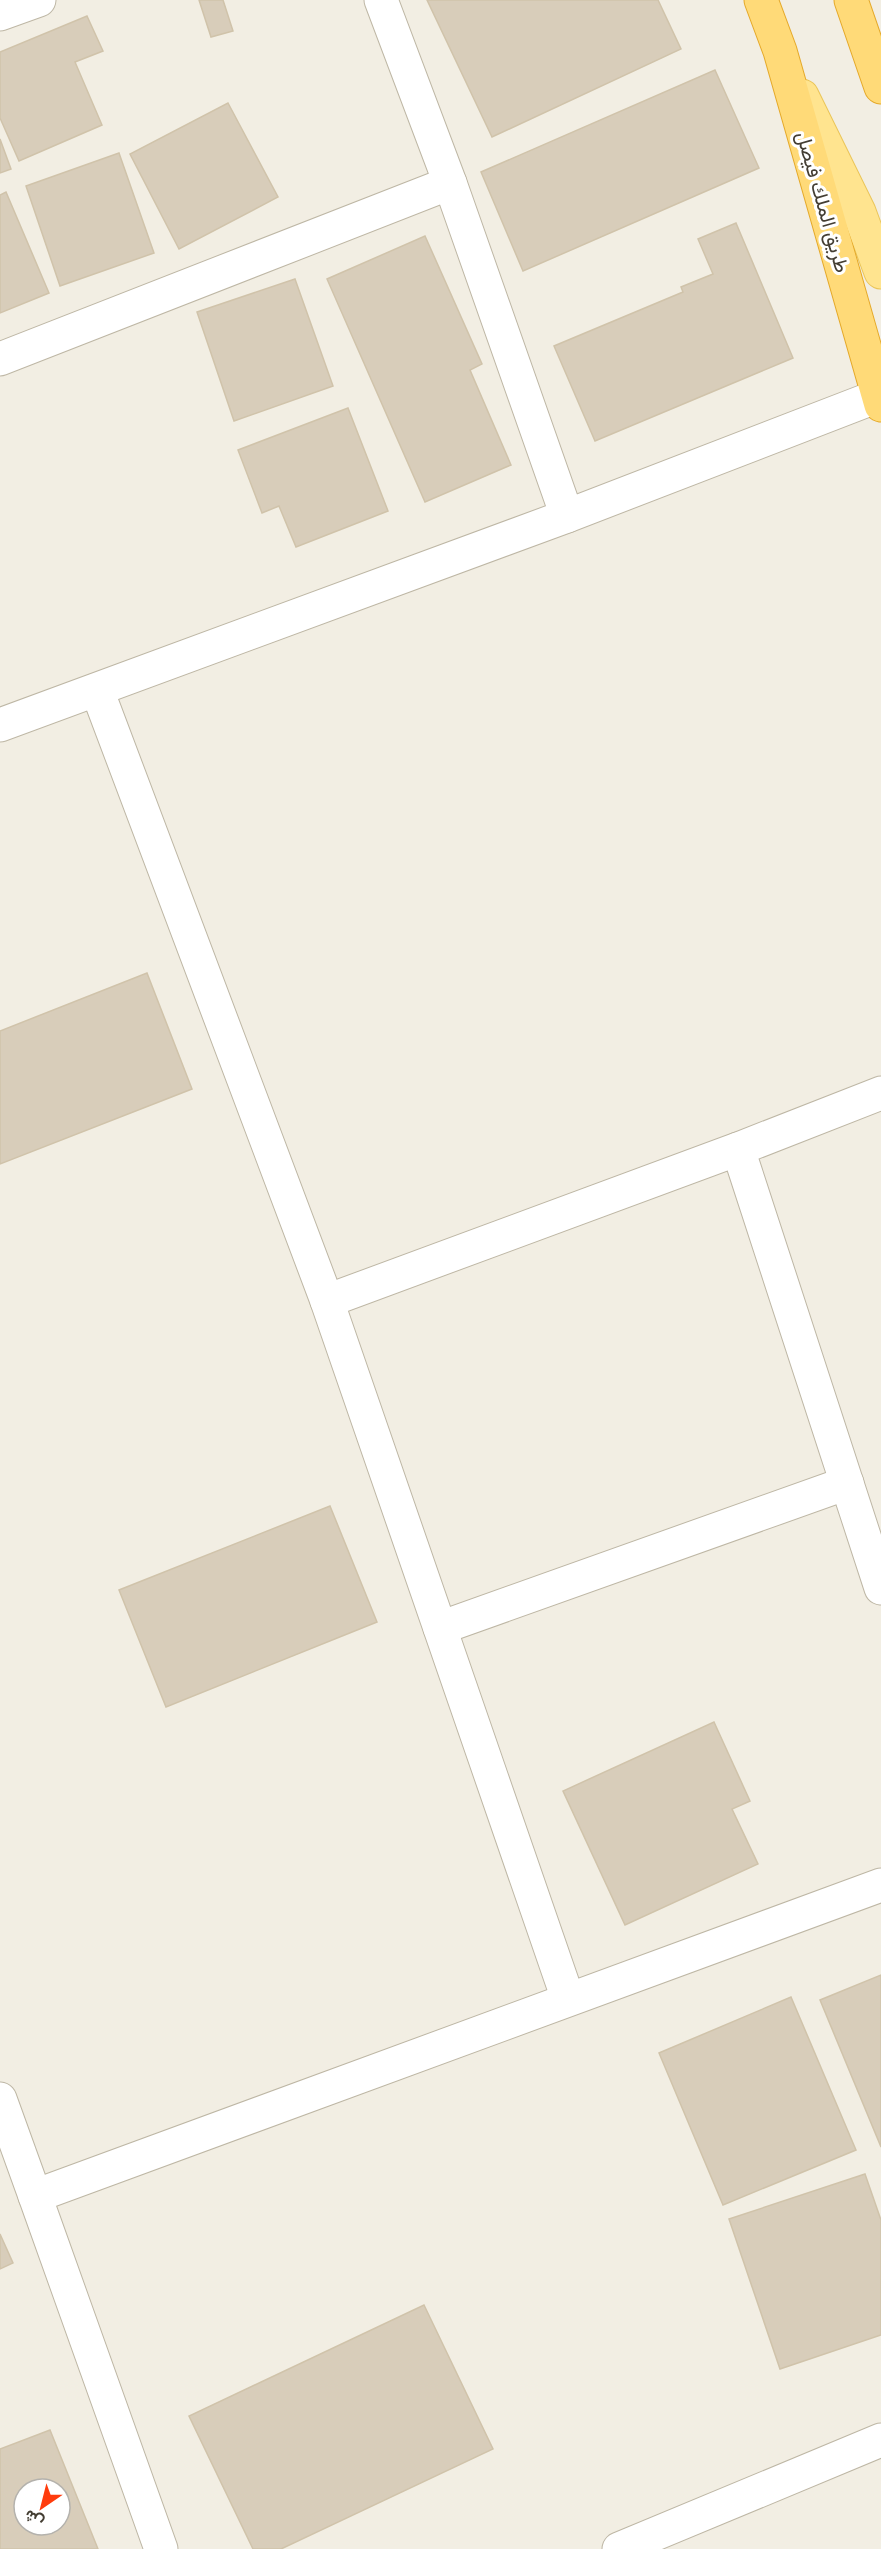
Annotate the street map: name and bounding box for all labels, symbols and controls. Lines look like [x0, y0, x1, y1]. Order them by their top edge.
street label: طريق الملك فيصل [790, 128, 856, 276]
north arrow [12, 2477, 72, 2537]
text: ش [20, 2505, 48, 2533]

